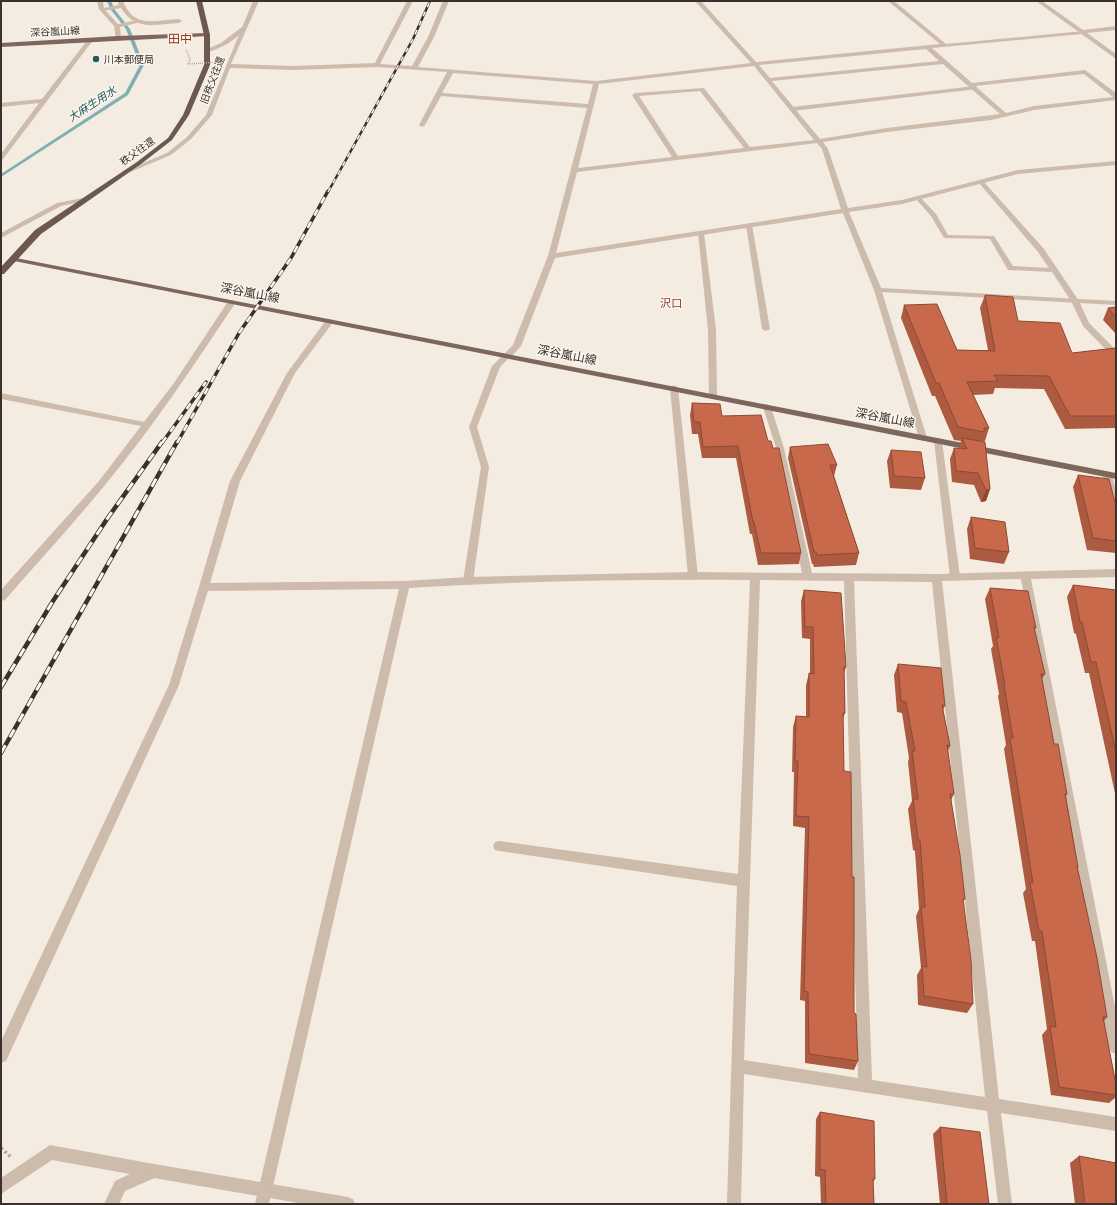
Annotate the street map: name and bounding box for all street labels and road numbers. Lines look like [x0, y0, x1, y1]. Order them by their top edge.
street label: 深谷嵐山線 [30, 23, 80, 39]
street label: 旧秩父往還 [197, 54, 227, 106]
street label: 秩父往還 [117, 134, 157, 168]
street label: 深谷嵐山線 [219, 278, 281, 307]
street label: 深谷嵐山線 [536, 340, 598, 369]
street label: 深谷嵐山線 [854, 403, 916, 432]

